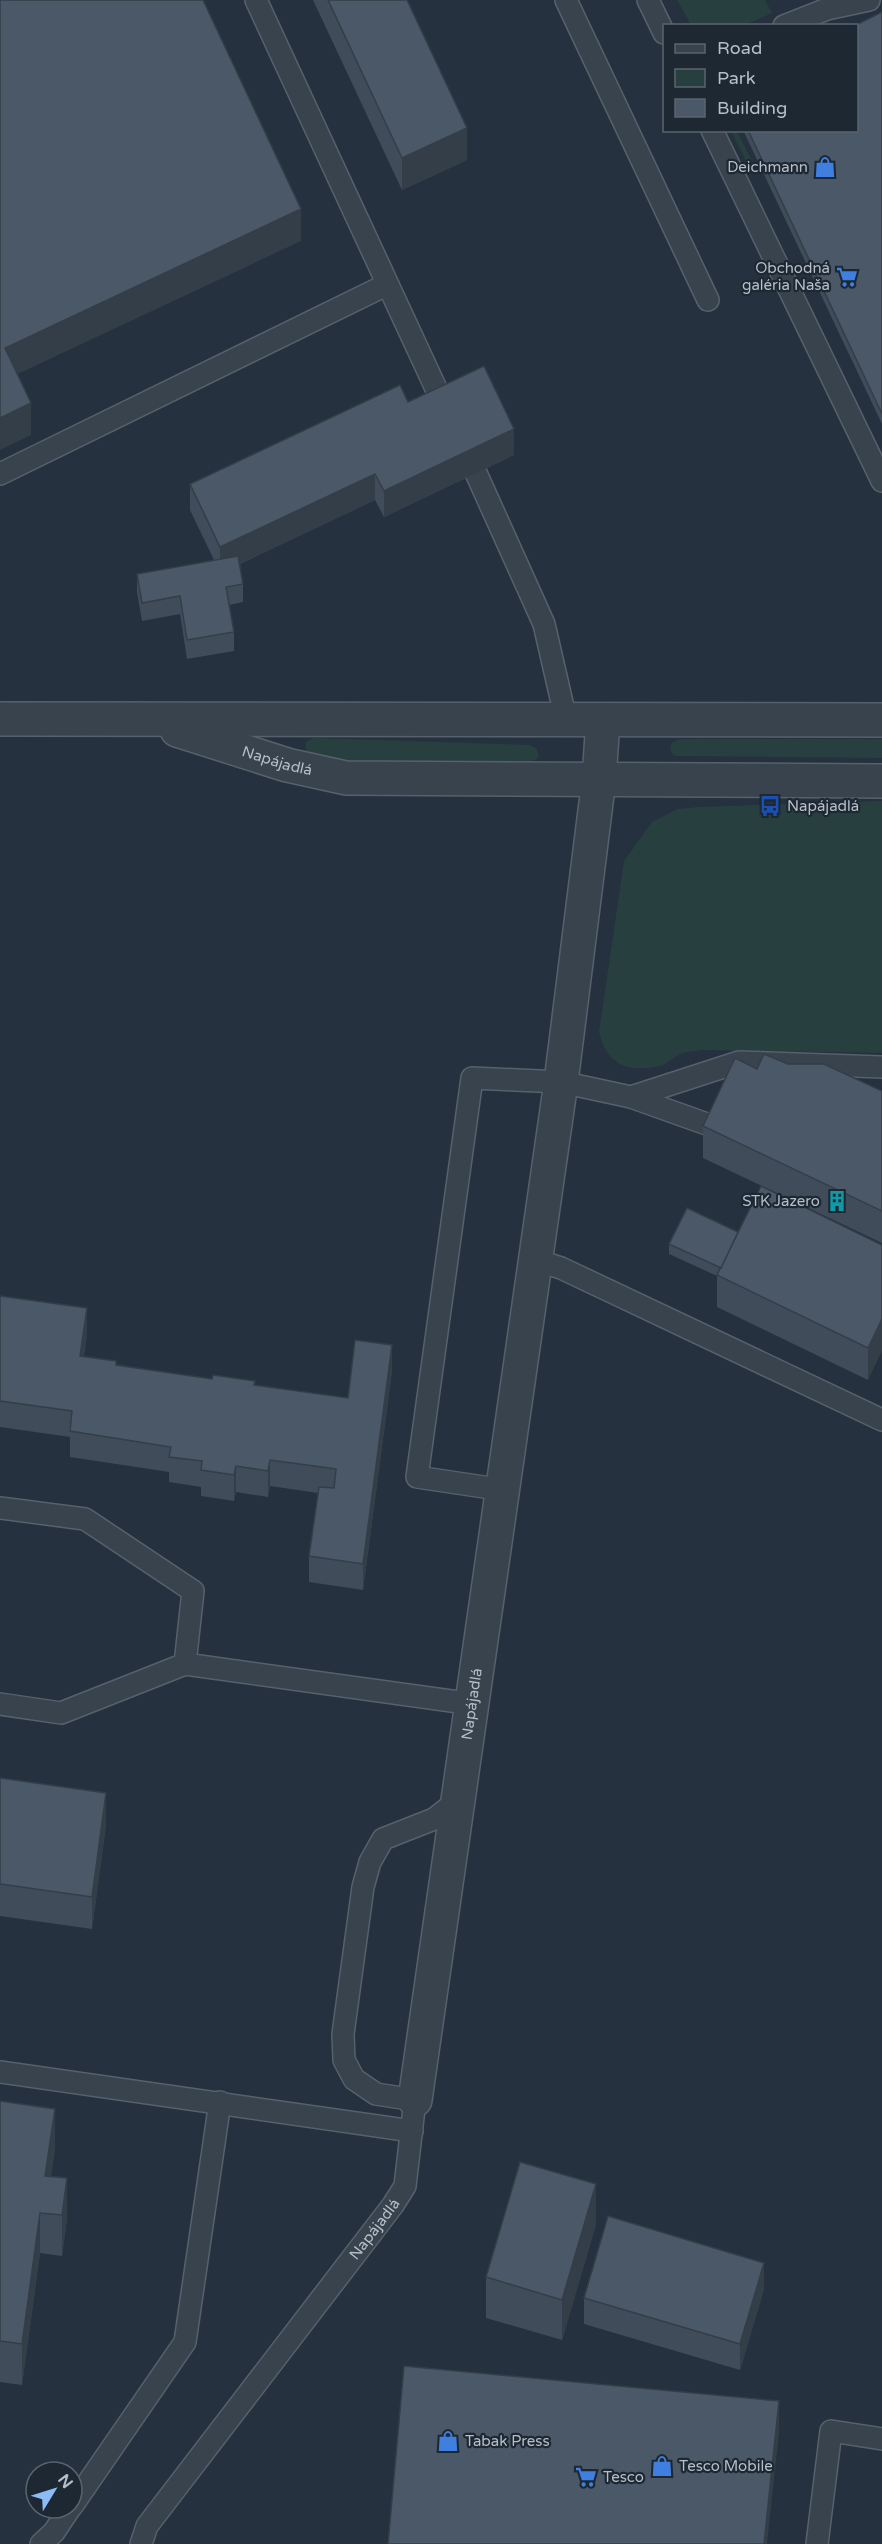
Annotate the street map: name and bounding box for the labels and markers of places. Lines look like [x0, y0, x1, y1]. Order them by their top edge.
shop icon: Deichmann [813, 155, 837, 179]
place label: Deichmann [727, 158, 808, 176]
place label: Obchodná galéria Naša [742, 259, 830, 294]
supermarket icon: Obchodná galéria Naša [835, 265, 859, 289]
bus stop icon: Napájadlá [758, 794, 782, 818]
place label: Napájadlá [787, 797, 859, 815]
building icon: STK Jazero [825, 1189, 849, 1213]
place label: STK Jazero [742, 1192, 820, 1210]
shop icon: Tabak Press [436, 2429, 460, 2453]
place label: Tabak Press [465, 2432, 550, 2450]
shop icon: Tesco Mobile [650, 2454, 674, 2478]
place label: Tesco Mobile [679, 2457, 773, 2475]
supermarket icon: Tesco [574, 2465, 598, 2489]
place label: Tesco [603, 2468, 644, 2486]

